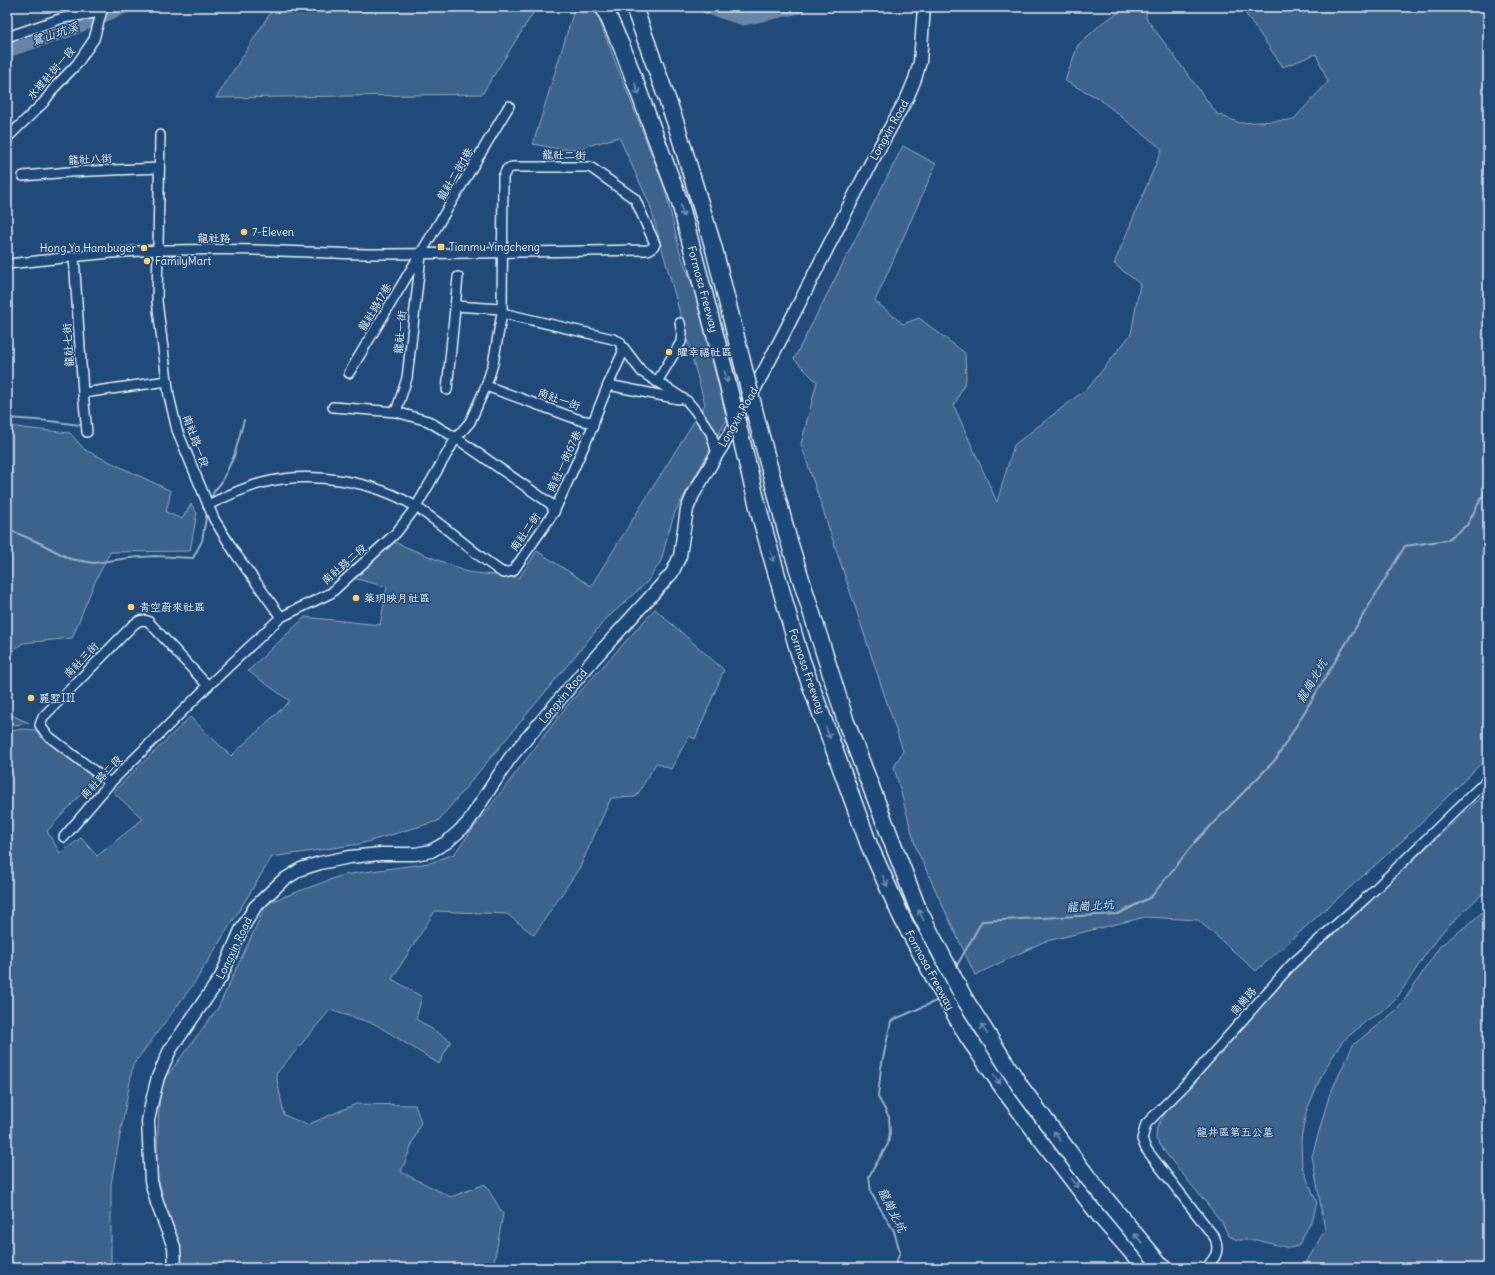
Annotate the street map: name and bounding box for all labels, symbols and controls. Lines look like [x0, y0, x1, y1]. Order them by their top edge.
water label: 鷺山坑溪 [30, 18, 81, 48]
street label: 水裡社街一段 [24, 44, 78, 102]
one-way arrow [634, 82, 642, 94]
street label: Longxin Road [867, 97, 912, 163]
street label: 龍社二街1巷 [434, 145, 476, 203]
street label: 龍社二街 [542, 148, 587, 162]
street label: 龍社八街 [68, 151, 113, 167]
one-way arrow [679, 204, 686, 217]
place label: 7-Eleven [252, 225, 294, 239]
marker: 7-Eleven [239, 227, 249, 237]
street label: 龍社路 [198, 231, 231, 245]
place label: Tianmu Yingcheng [449, 240, 540, 254]
place label: Hong Ya Hambuger [40, 241, 137, 255]
marker: Tianmu Yingcheng [436, 242, 446, 252]
marker: Hong Ya Hambuger [139, 243, 149, 253]
street label: Formosa Freeway [685, 244, 721, 334]
place label: FamilyMart [155, 254, 211, 268]
marker: FamilyMart [142, 256, 152, 266]
street label: 龍社路17巷 [355, 280, 395, 334]
street label: 龍社一街 [391, 308, 409, 355]
street label: 龍社七街 [59, 322, 77, 367]
place label: 曜幸福社區 [677, 345, 732, 359]
marker: 曜幸福社區 [664, 347, 674, 357]
one-way arrow [723, 370, 730, 383]
street label: Longxin Road [715, 384, 761, 450]
street label: 南社一街 [536, 385, 583, 413]
street label: 南社路一段 [180, 413, 212, 469]
street label: 南社一街67巷 [544, 428, 584, 494]
street label: 南社二街 [507, 509, 544, 554]
street label: 南社路二段 [319, 541, 369, 587]
one-way arrow [769, 549, 776, 562]
place label: 築玥映月社區 [364, 591, 430, 605]
marker: 築玥映月社區 [351, 593, 361, 603]
place label: 青空蔚來社區 [139, 600, 205, 614]
marker: 青空蔚來社區 [126, 602, 136, 612]
street label: Formosa Freeway [786, 627, 828, 715]
street label: 南社三街 [61, 639, 102, 681]
water label: 龍崗北坑 [1293, 655, 1331, 705]
street label: Longxin Road [536, 665, 590, 726]
place label: 麗墅III [39, 691, 76, 705]
marker: 麗墅III [26, 693, 36, 703]
one-way arrow [825, 727, 833, 739]
street label: 南社路二段 [77, 752, 125, 802]
one-way arrow [882, 874, 889, 886]
water label: 龍崗北坑 [1065, 896, 1116, 915]
one-way arrow [917, 909, 924, 921]
street label: Longxin Road [213, 914, 255, 981]
street label: Formosa Freeway [902, 928, 958, 1012]
street label: 南崗路 [1227, 984, 1259, 1018]
one-way arrow [980, 1024, 988, 1035]
one-way arrow [993, 1073, 1001, 1084]
park label: 龍井區第五公墓 [1197, 1125, 1274, 1139]
one-way arrow [1053, 1131, 1061, 1142]
one-way arrow [1070, 1177, 1079, 1188]
water label: 龍崗北坑 [875, 1185, 911, 1236]
one-way arrow [1133, 1233, 1142, 1243]

